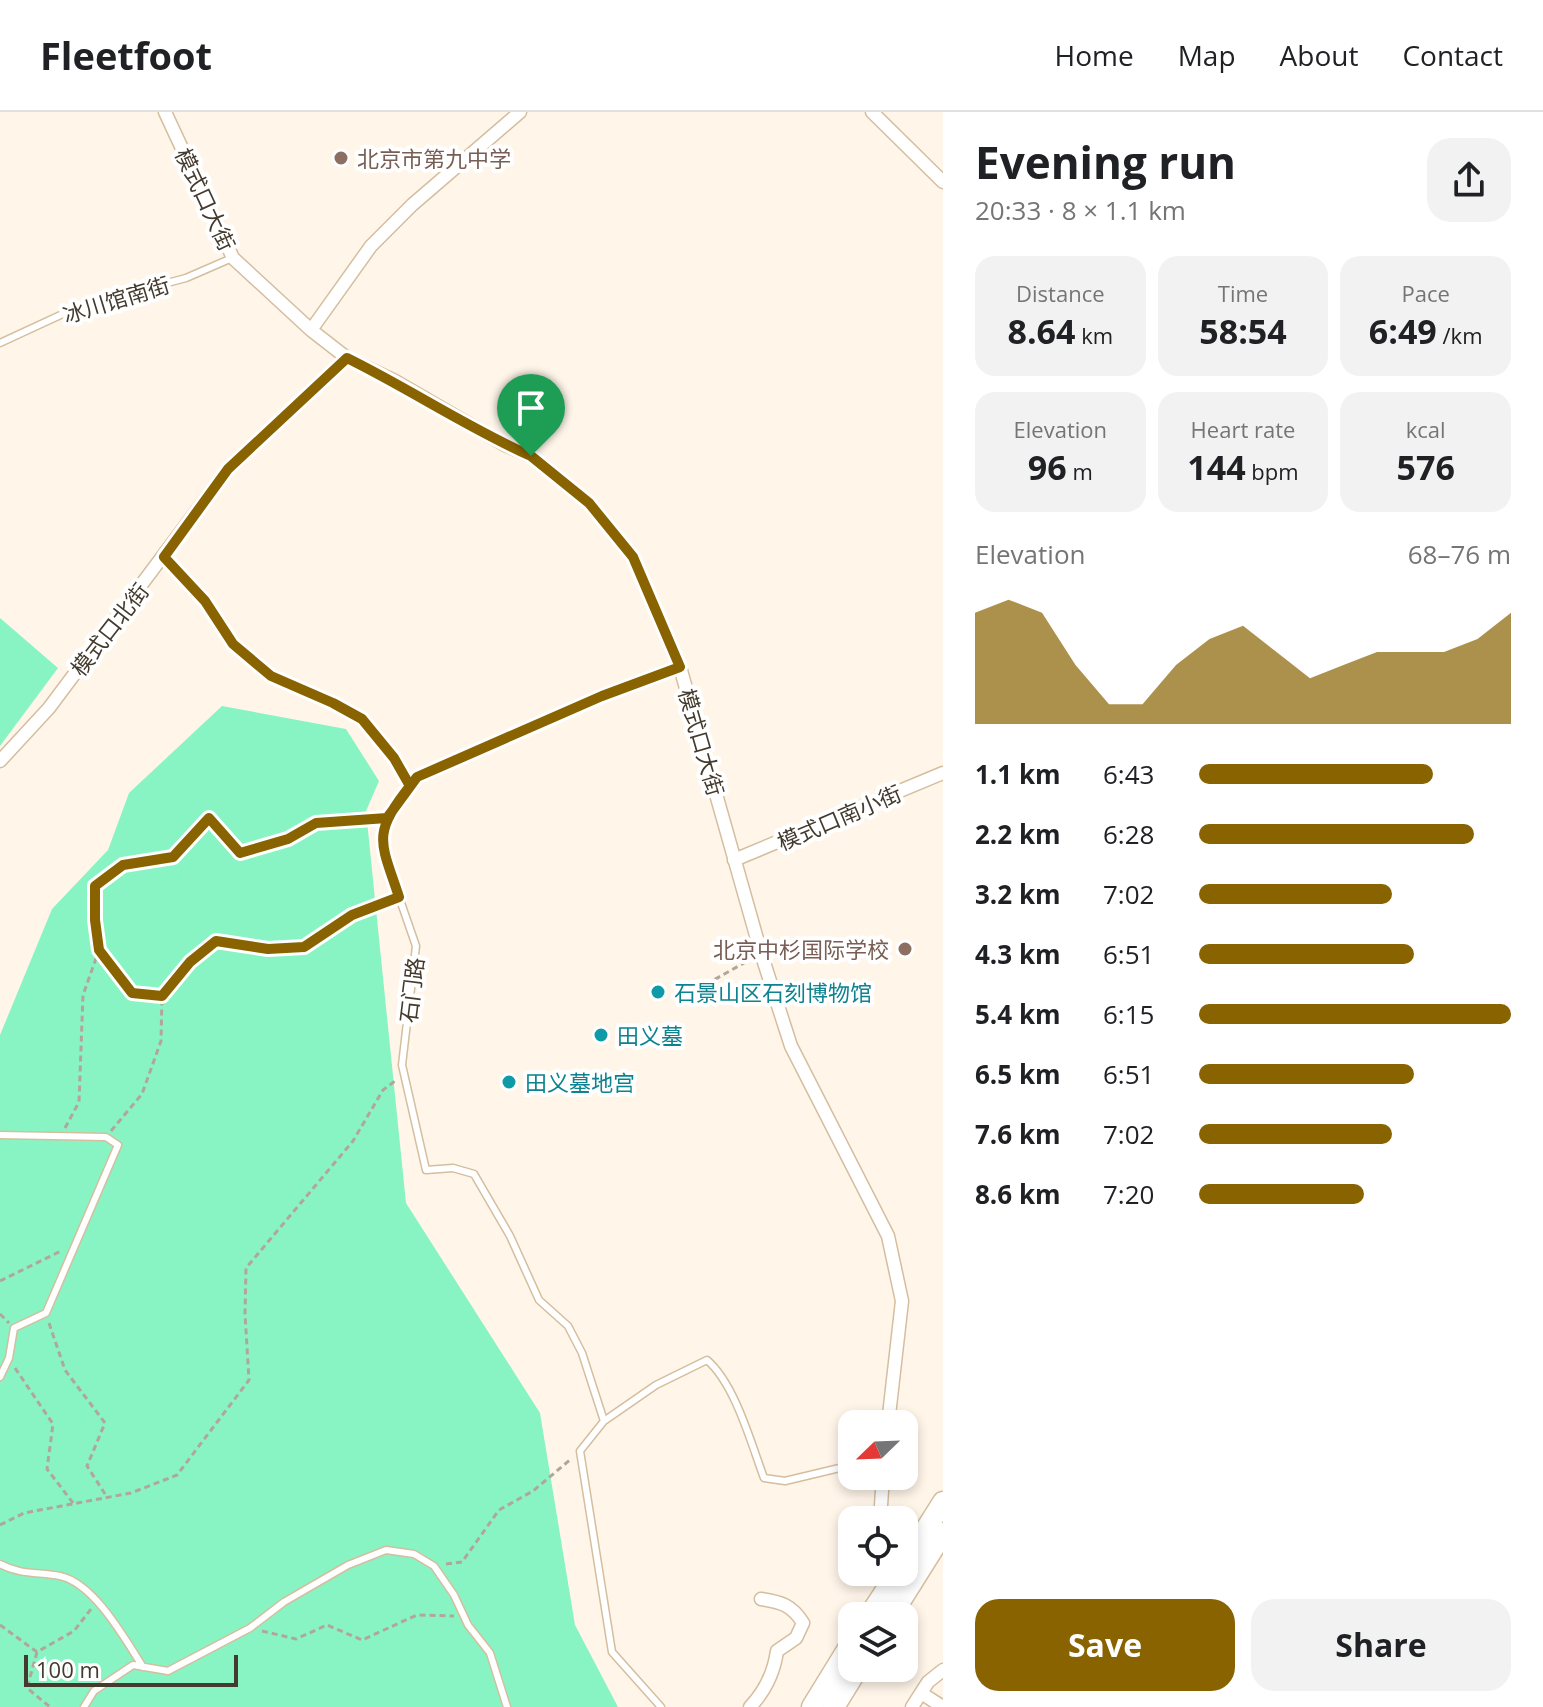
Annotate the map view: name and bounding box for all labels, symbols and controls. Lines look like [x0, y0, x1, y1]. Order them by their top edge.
text: Fleetfoot [40, 29, 212, 81]
text: Home [1055, 36, 1134, 74]
text: Map [1178, 36, 1236, 74]
text: About [1280, 36, 1358, 74]
text: Contact [1402, 36, 1503, 74]
text: Evening run [975, 132, 1236, 192]
button: share [1427, 138, 1511, 222]
street label: 模式口大街 [169, 143, 243, 255]
place label: 北京市第九中学 [357, 143, 511, 173]
marker: 北京市第九中学 [332, 149, 350, 167]
text: 20:33 · 8 × 1.1 km [975, 192, 1186, 228]
street label: 冰川馆南街 [59, 269, 173, 329]
text: Distance [1016, 278, 1105, 308]
text: Time [1218, 278, 1268, 308]
text: Pace [1401, 278, 1450, 308]
text: 8.64 [1007, 308, 1076, 354]
text: 58:54 [1199, 308, 1287, 354]
text: 6:49 [1369, 308, 1437, 354]
text: km [1076, 320, 1113, 350]
text: /km [1437, 320, 1483, 350]
pin [497, 374, 565, 456]
icon: arrive [509, 386, 553, 430]
text: Elevation [1014, 414, 1107, 444]
text: Heart rate [1191, 414, 1295, 444]
text: kcal [1406, 414, 1446, 444]
text: 96 [1028, 444, 1067, 490]
text: 144 [1187, 444, 1246, 490]
text: 576 [1397, 444, 1455, 490]
text: m [1067, 456, 1093, 486]
text: bpm [1246, 456, 1299, 486]
text: Elevation [975, 536, 1085, 572]
text: 68–76 m [1408, 536, 1511, 572]
street label: 模式口北街 [63, 576, 155, 682]
street label: 模式口大街 [672, 685, 732, 799]
text: 1.1 km [975, 756, 1061, 792]
text: 6:43 [1103, 756, 1154, 792]
street label: 模式口南小街 [772, 777, 906, 857]
text: 2.2 km [975, 816, 1061, 852]
text: 6:28 [1103, 816, 1154, 852]
text: 3.2 km [975, 876, 1061, 912]
text: 7:02 [1103, 876, 1154, 912]
place label: 北京中杉国际学校 [713, 934, 889, 964]
text: 4.3 km [975, 936, 1061, 972]
text: 6:51 [1103, 936, 1154, 972]
marker: 北京中杉国际学校 [896, 940, 914, 958]
street label: 石门路 [392, 955, 430, 1025]
place label: 石景山区石刻博物馆 [674, 977, 872, 1007]
marker: 石景山区石刻博物馆 [649, 983, 667, 1001]
text: 5.4 km [975, 996, 1061, 1032]
text: 6:15 [1103, 996, 1154, 1032]
place label: 田义墓 [617, 1020, 683, 1050]
marker: 田义墓 [592, 1026, 610, 1044]
text: 6.5 km [975, 1056, 1061, 1092]
text: 6:51 [1103, 1056, 1154, 1092]
place label: 田义墓地宫 [525, 1067, 635, 1097]
marker: 田义墓地宫 [500, 1073, 518, 1091]
text: 7.6 km [975, 1116, 1061, 1152]
text: 7:02 [1103, 1116, 1154, 1152]
text: 8.6 km [975, 1176, 1061, 1212]
text: 7:20 [1103, 1176, 1154, 1212]
north arrow [838, 1410, 918, 1490]
map controls [838, 1410, 918, 1682]
button: locate [838, 1506, 918, 1586]
button: Save [975, 1599, 1235, 1691]
button: Share [1251, 1599, 1511, 1691]
button: layers [838, 1602, 918, 1682]
scale bar [24, 1651, 238, 1687]
text: 100 m [36, 1654, 100, 1684]

